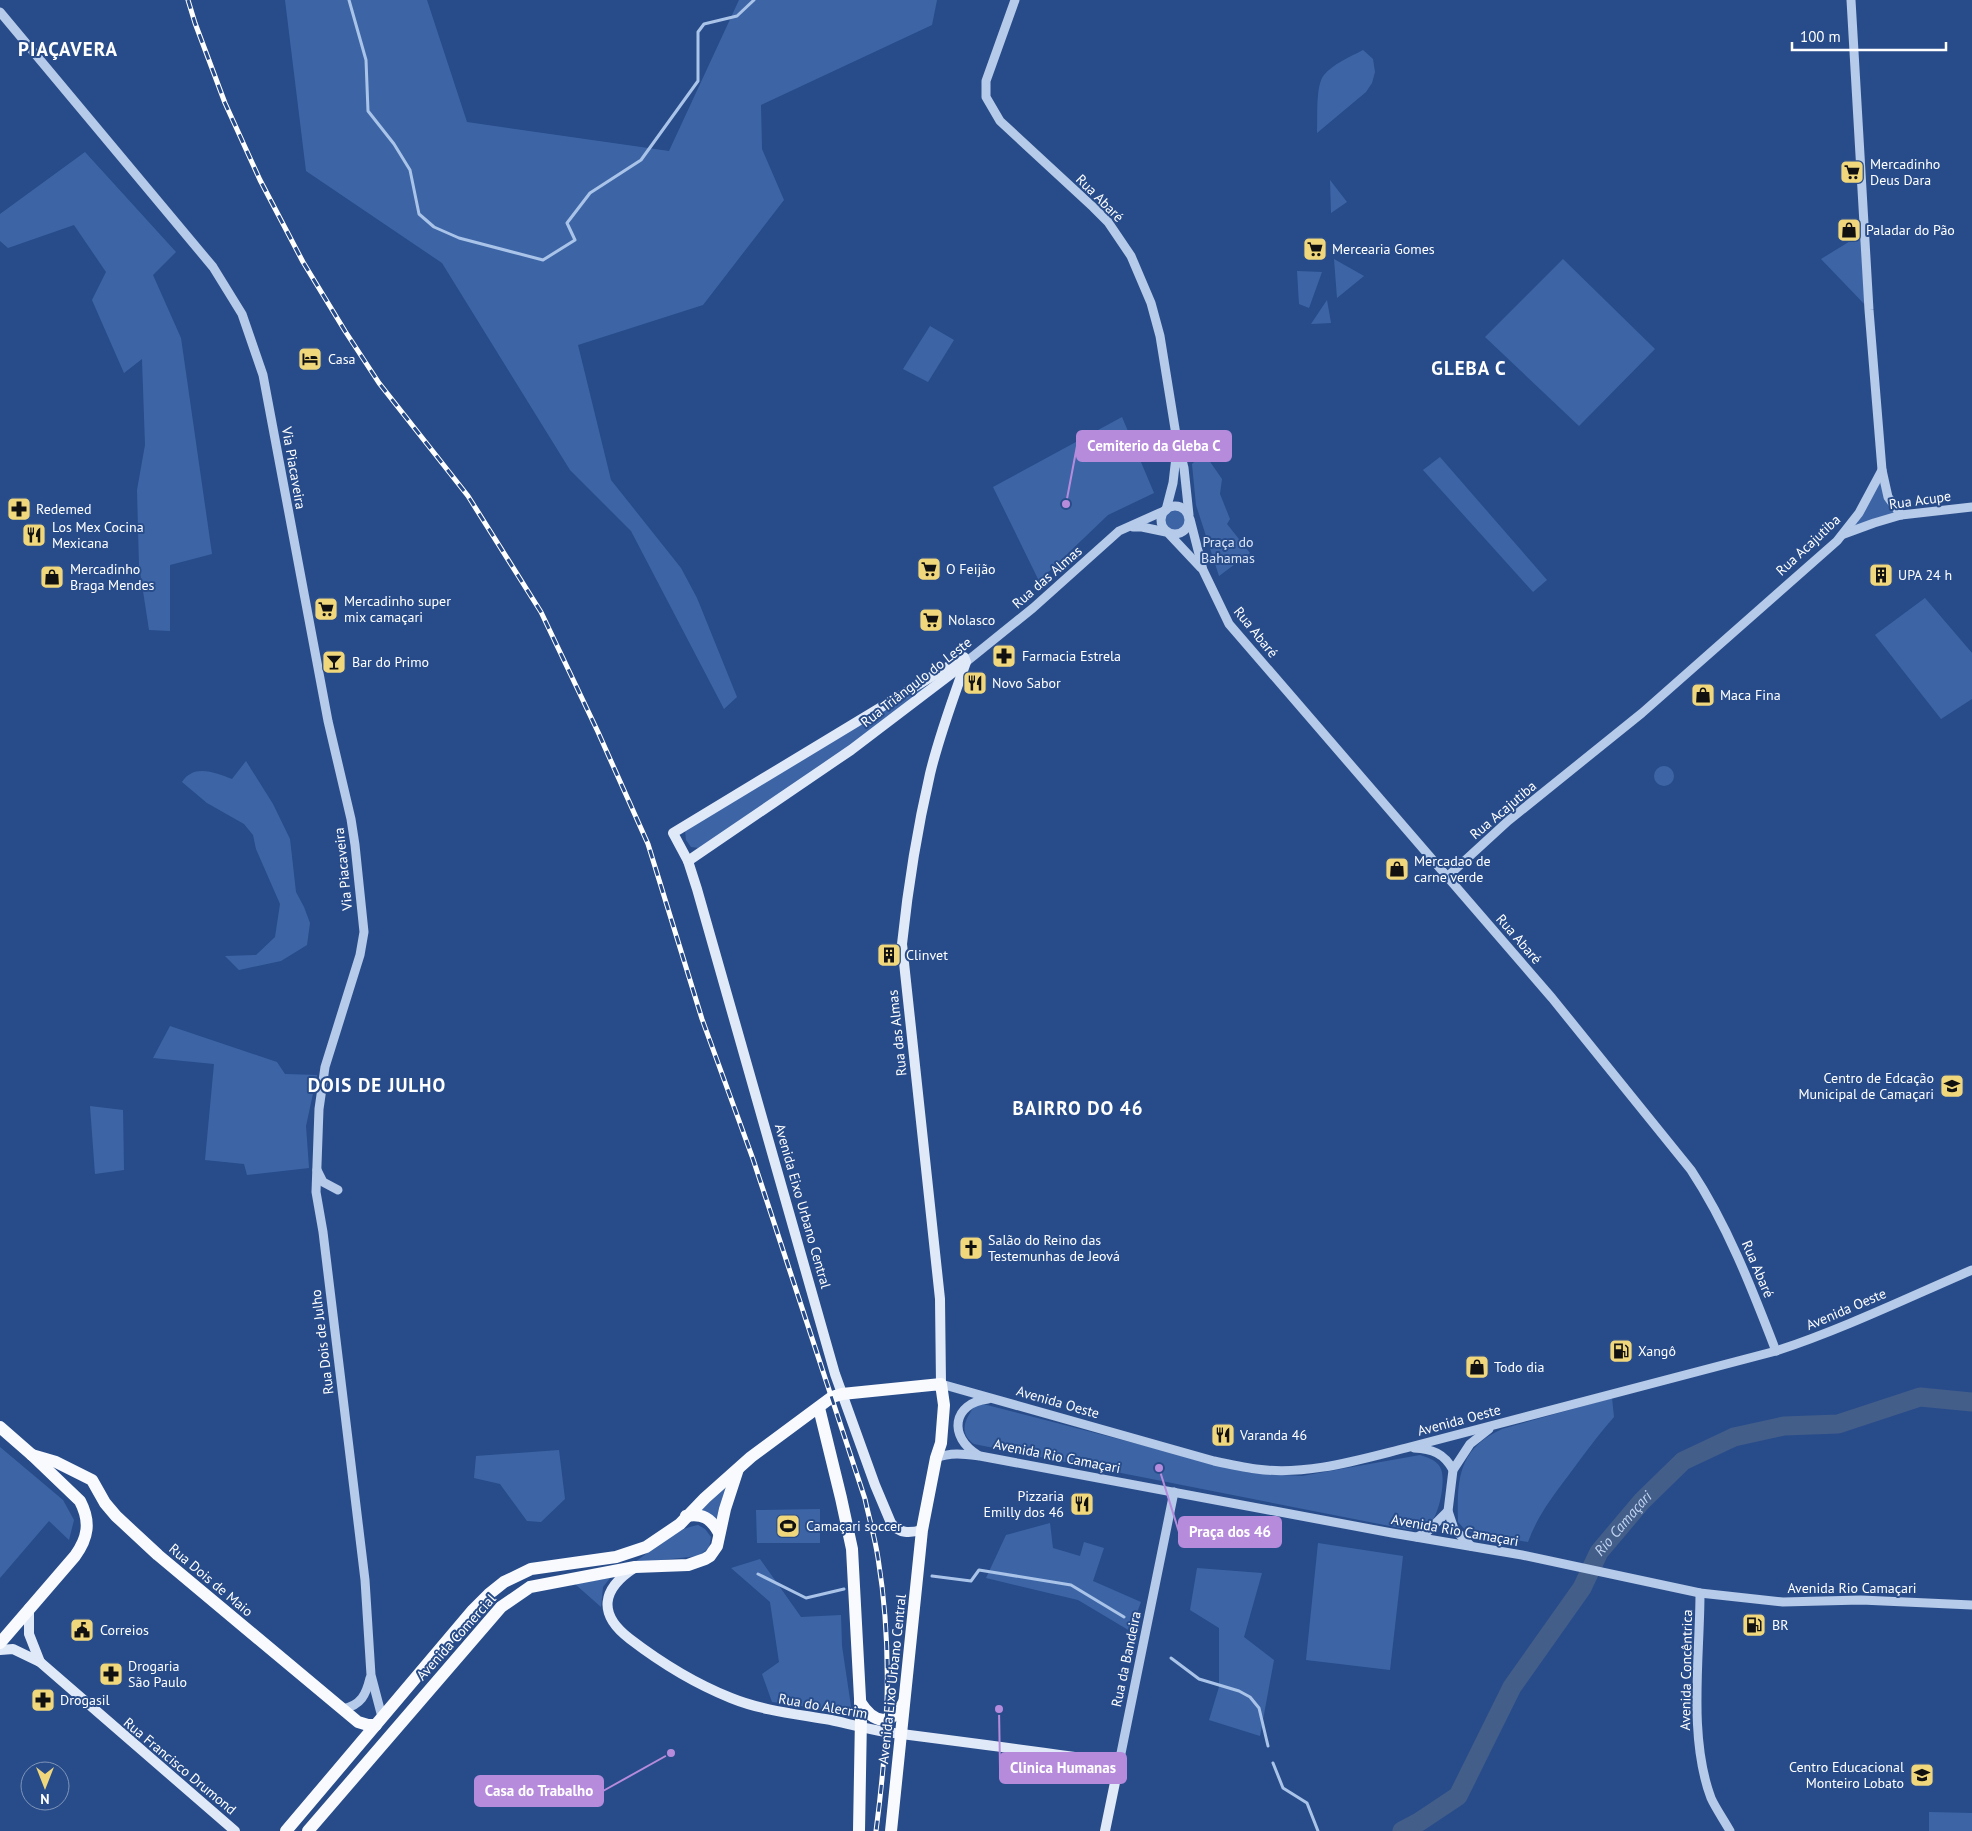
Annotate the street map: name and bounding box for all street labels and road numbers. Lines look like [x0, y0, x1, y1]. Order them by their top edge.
street label: Rua Abaré [1072, 170, 1128, 226]
street label: Via Piacaveira [278, 424, 310, 511]
street label: Rua Acupe [1888, 487, 1952, 513]
street label: Rua Acajutiba [1772, 511, 1844, 579]
street label: Rua das Almas [1008, 542, 1086, 612]
street label: Rua Abaré [1230, 603, 1282, 661]
street label: Rua Triângulo do Leste [857, 633, 975, 731]
street label: Rua Acajutiba [1466, 777, 1540, 843]
street label: Via Piacaveira [330, 827, 356, 912]
street label: Rua Abaré [1492, 910, 1546, 968]
street label: Rua das Almas [884, 989, 910, 1077]
street label: Avenida Eixo Urbano Central [771, 1122, 835, 1290]
street label: Rua Abaré [1738, 1238, 1778, 1300]
street label: Avenida Oeste [1803, 1284, 1889, 1334]
street label: Rua Dois de Julho [307, 1288, 337, 1396]
street label: Avenida Oeste [1015, 1382, 1101, 1422]
street label: Avenida Oeste [1415, 1400, 1503, 1440]
street label: Avenida Rio Camaçari [992, 1435, 1122, 1477]
street label: Avenida Rio Camaçari [1390, 1510, 1520, 1550]
street label: Rua Dois de Maio [165, 1540, 257, 1620]
street label: Avenida Rio Camaçari [1787, 1579, 1917, 1597]
street label: Avenida Comercial [412, 1590, 500, 1684]
street label: Avenida Eixo Urbano Central [874, 1593, 910, 1765]
street label: Rua da Bandeira [1107, 1609, 1145, 1709]
street label: Avenida Concêntrica [1676, 1609, 1696, 1731]
street label: Rua do Alecrim [777, 1689, 869, 1723]
street label: Rua Francisco Drumond [120, 1714, 240, 1818]

